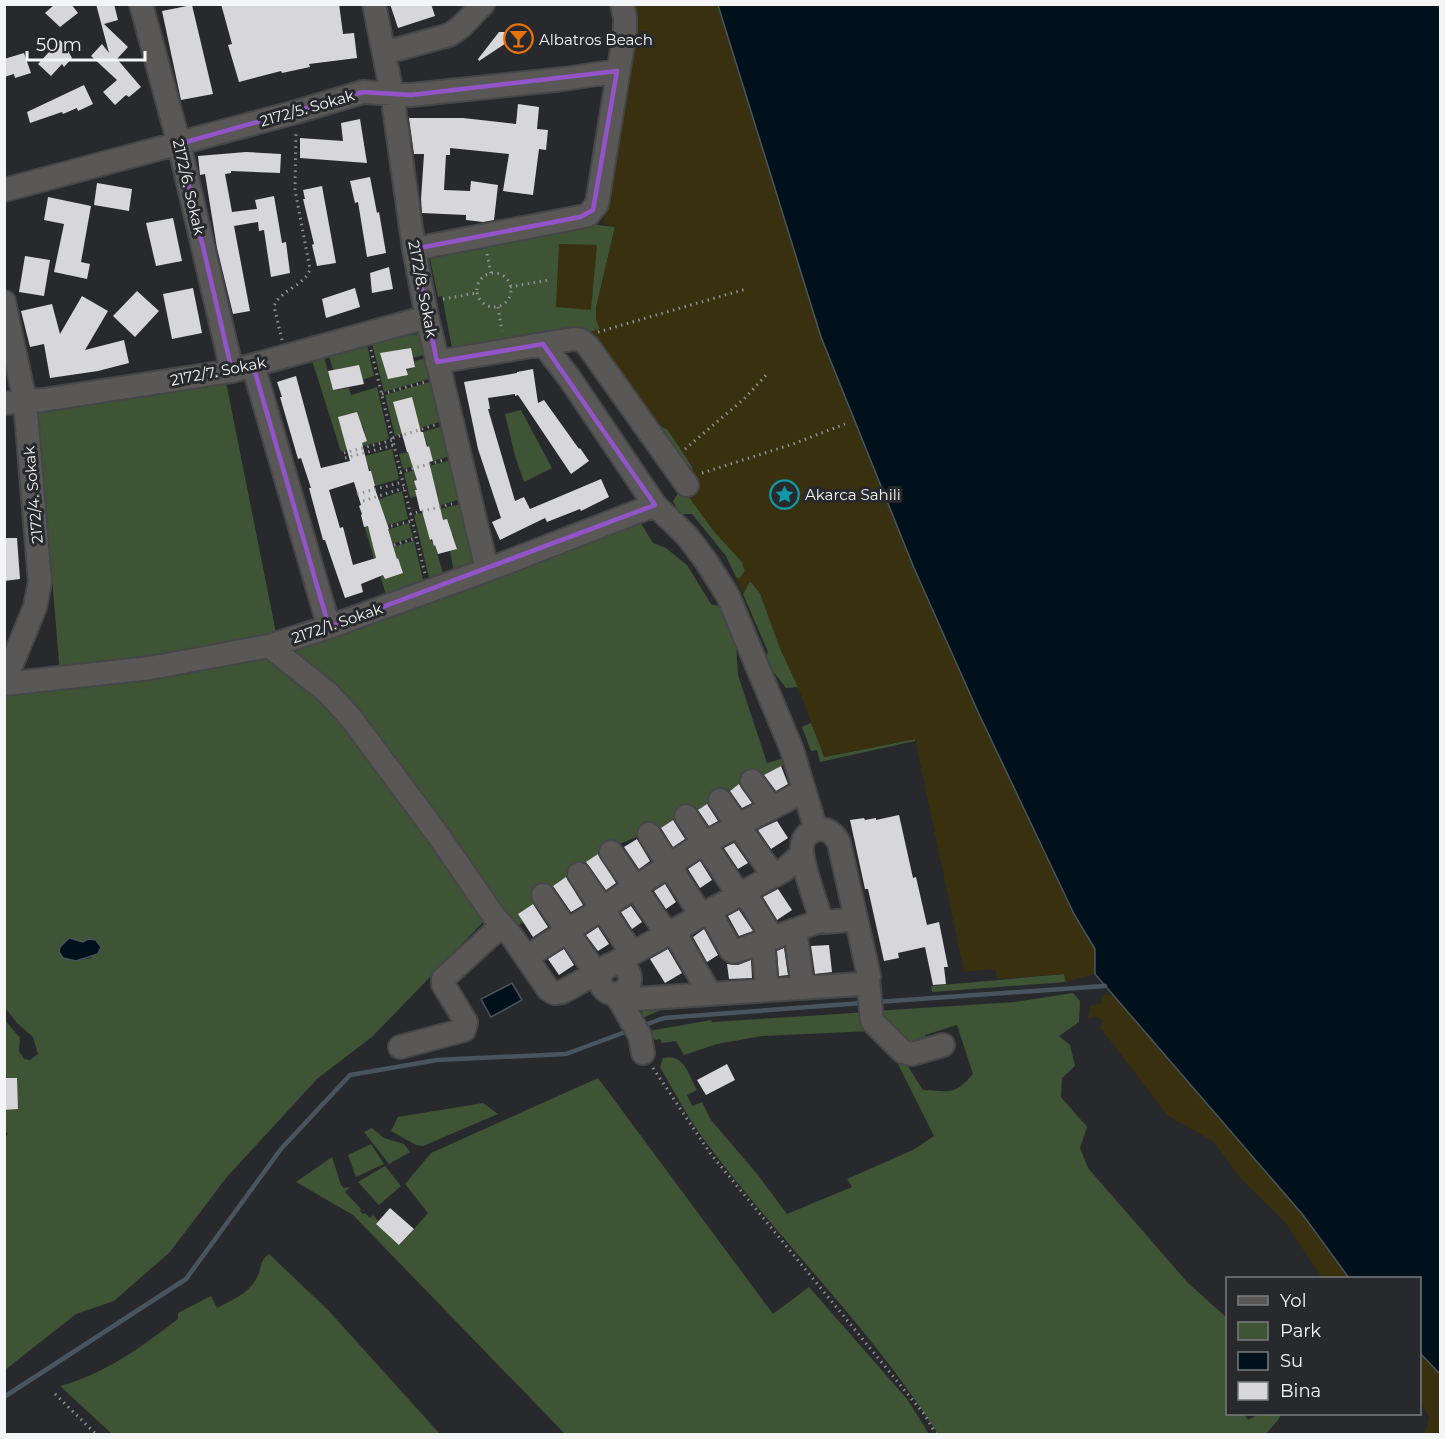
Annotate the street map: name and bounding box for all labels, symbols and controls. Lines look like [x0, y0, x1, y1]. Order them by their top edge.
bar icon: Albatros Beach [502, 23, 534, 55]
scale bar [27, 24, 146, 62]
place label: Albatros Beach [539, 30, 653, 49]
text: 50 m [36, 34, 82, 56]
street label: 2172/5. Sokak [258, 85, 356, 131]
street label: 2172/6. Sokak [169, 137, 209, 237]
street label: 2172/8. Sokak [404, 239, 442, 339]
street label: 2172/7. Sokak [169, 352, 268, 390]
street label: 2172/4. Sokak [19, 445, 47, 545]
place icon: Akarca Sahili [768, 478, 800, 510]
place label: Akarca Sahili [805, 485, 901, 504]
street label: 2172/1. Sokak [289, 599, 385, 647]
legend [1226, 1277, 1421, 1415]
text: Yol [1280, 1290, 1306, 1312]
text: Park [1280, 1320, 1321, 1342]
text: Su [1280, 1350, 1303, 1372]
text: Bina [1280, 1380, 1321, 1402]

